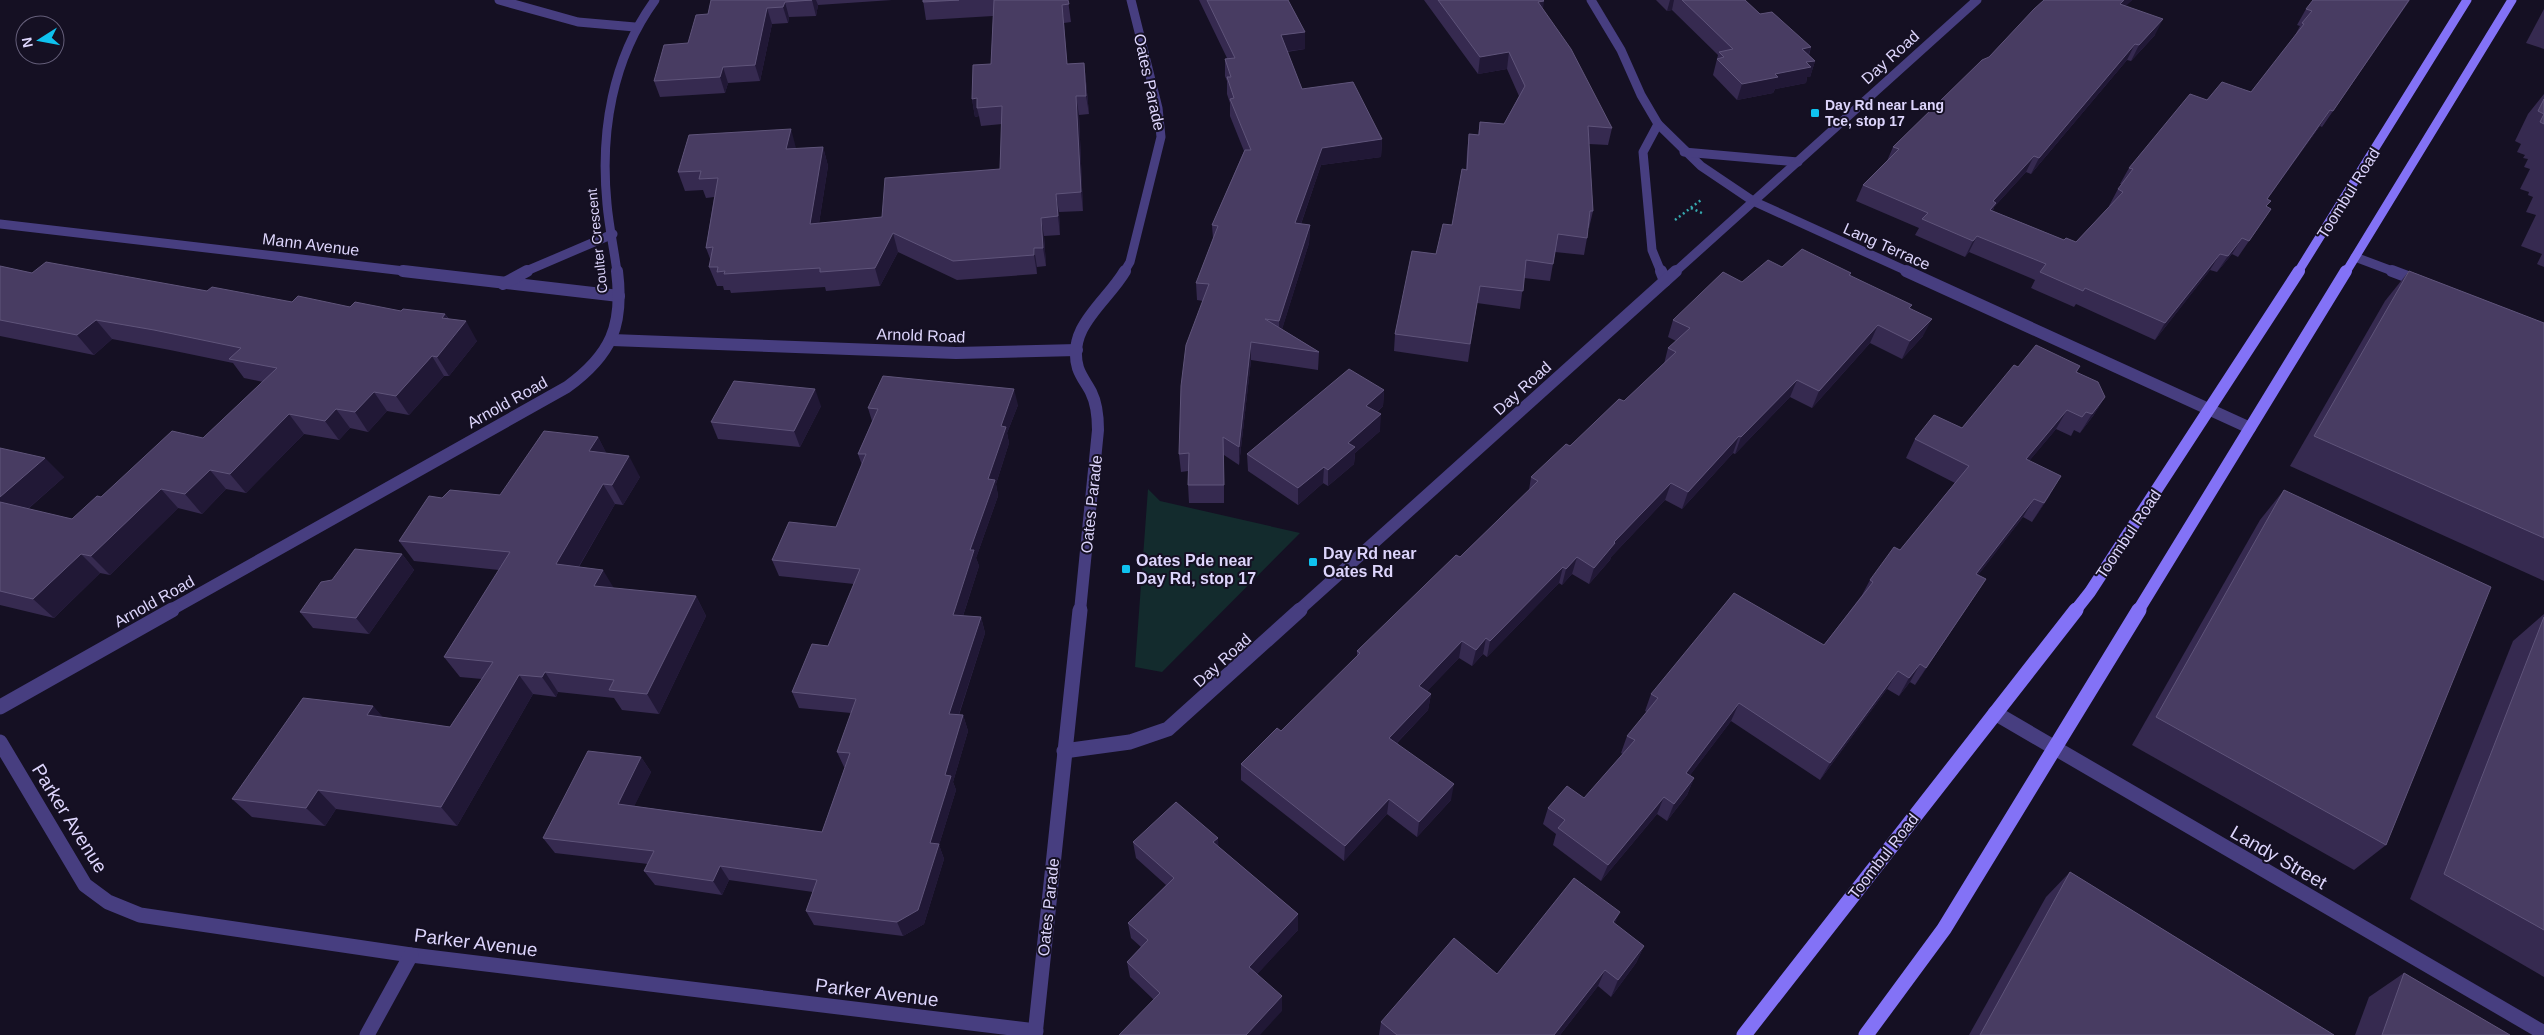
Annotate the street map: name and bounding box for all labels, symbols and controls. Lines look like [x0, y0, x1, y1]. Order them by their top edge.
north arrow [15, 15, 65, 65]
street label: Day Road [1858, 27, 1922, 87]
street label: Oates Parade [1131, 32, 1168, 132]
text: N [18, 36, 36, 49]
place label: Day Rd near Lang Tce, stop 17 [1825, 97, 1944, 129]
marker: Day Rd near Lang Tce, stop 17 [1809, 107, 1821, 119]
street label: Toombul Road [2314, 145, 2383, 242]
street label: Coulter Crescent [584, 188, 610, 294]
street label: Lang Terrace [1841, 220, 1933, 273]
street label: Mann Avenue [261, 230, 360, 259]
street label: Arnold Road [876, 325, 966, 346]
street label: Day Road [1490, 358, 1554, 418]
street label: Arnold Road [464, 373, 550, 431]
street label: Oates Parade [1078, 454, 1105, 554]
street label: Toombul Road [2093, 487, 2164, 582]
place label: Day Rd near Oates Rd [1323, 545, 1416, 580]
place label: Oates Pde near Day Rd, stop 17 [1136, 552, 1256, 587]
marker: Day Rd near Oates Rd [1307, 556, 1319, 568]
marker: Oates Pde near Day Rd, stop 17 [1120, 563, 1132, 575]
street label: Arnold Road [111, 572, 197, 630]
street label: Day Road [1190, 630, 1254, 690]
street label: Parker Avenue [28, 760, 111, 877]
street label: Toombul Road [1845, 810, 1922, 902]
street label: Landy Street [2227, 821, 2331, 894]
street label: Oates Parade [1035, 857, 1062, 957]
street label: Parker Avenue [413, 925, 539, 960]
street label: Parker Avenue [814, 975, 940, 1010]

